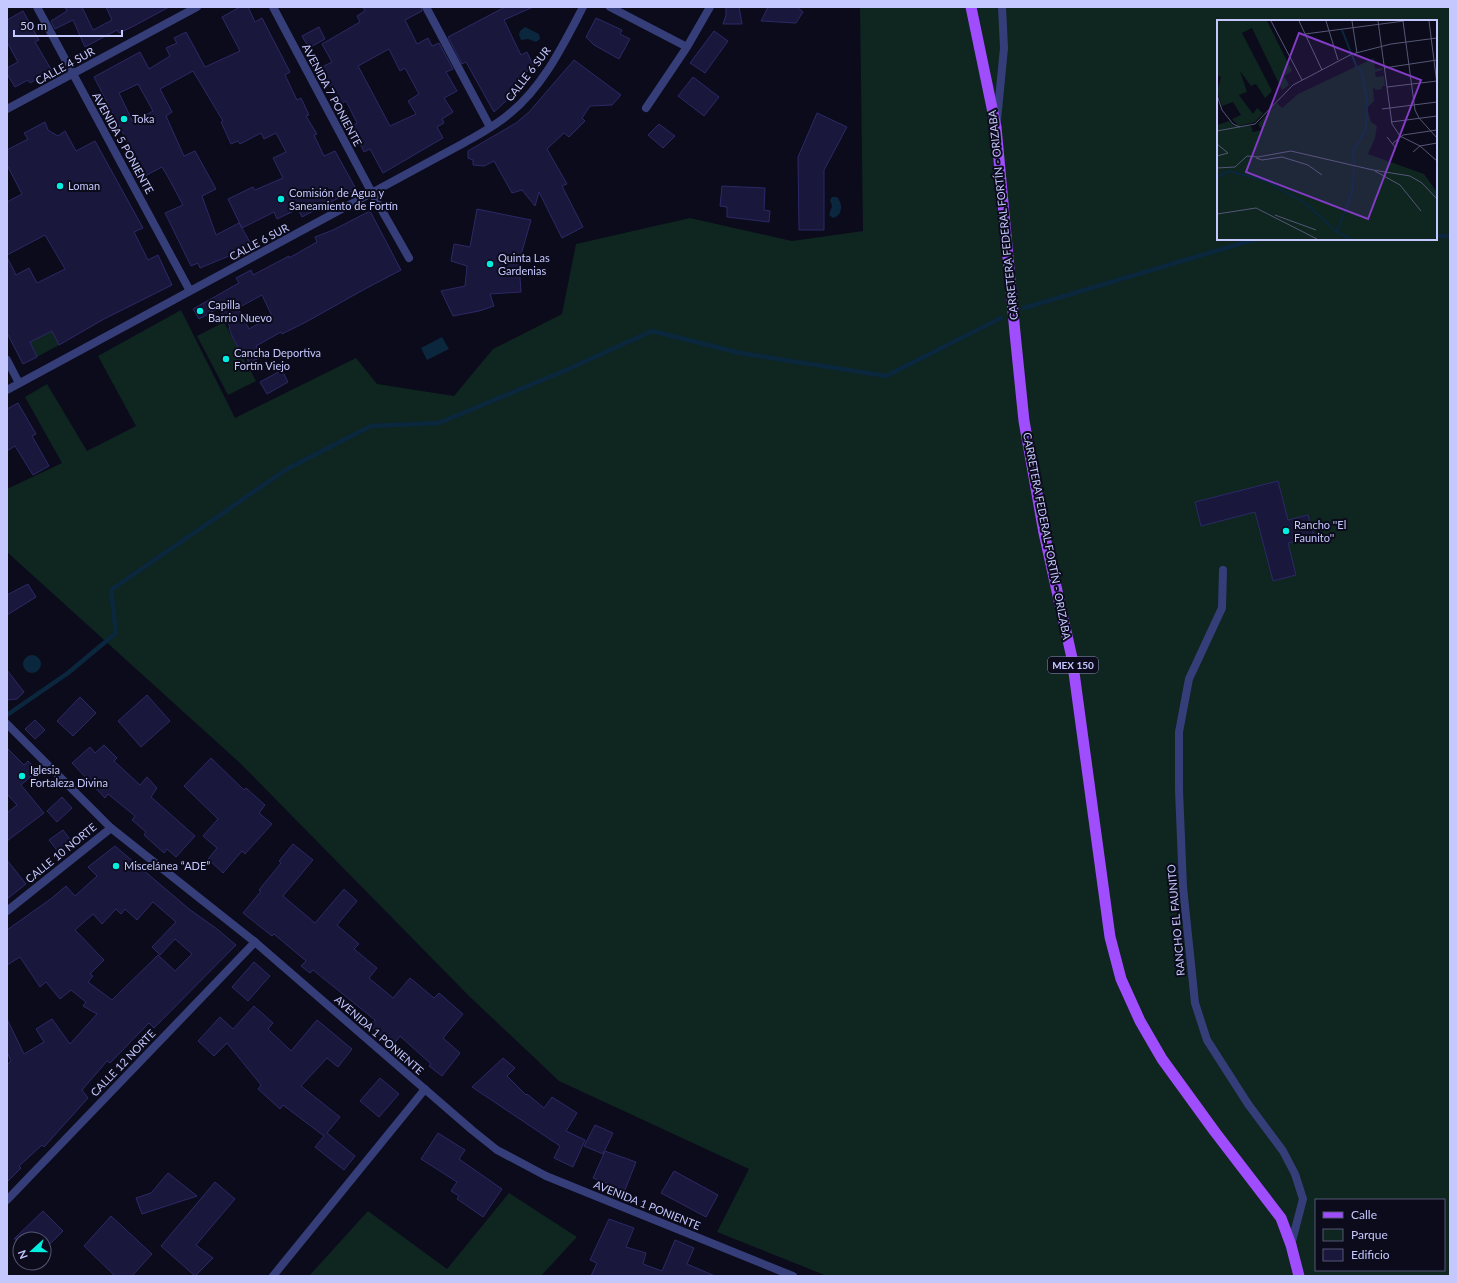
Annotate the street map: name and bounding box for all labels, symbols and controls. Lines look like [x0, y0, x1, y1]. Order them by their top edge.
scale bar [14, 12, 122, 38]
text: 50 m [20, 18, 47, 33]
inset map [1217, 20, 1437, 240]
street label: AVENIDA 7 PONIENTE [300, 41, 365, 148]
street label: CALLE 4 SUR [33, 44, 97, 87]
street label: CALLE 6 SUR [502, 44, 553, 103]
street label: AVENIDA 5 PONIENTE [90, 90, 157, 196]
street label: CARRETERA FEDERAL FORTÍN - ORIZABA [985, 109, 1020, 321]
place label: Toka [132, 112, 154, 125]
marker: Toka [119, 114, 129, 124]
place label: Loman [68, 179, 100, 192]
marker: Loman [55, 181, 65, 191]
place label: Comisión de Agua y Saneamiento de Fortín [289, 186, 398, 212]
marker: Comisión de Agua y Saneamiento de Fortín [276, 194, 286, 204]
street label: CALLE 6 SUR [227, 220, 291, 263]
place label: Quinta Las Gardenias [498, 251, 550, 277]
marker: Quinta Las Gardenias [485, 259, 495, 269]
place label: Capilla Barrio Nuevo [208, 298, 272, 324]
marker: Capilla Barrio Nuevo [195, 306, 205, 316]
place label: Cancha Deportiva Fortín Viejo [234, 346, 321, 372]
marker: Cancha Deportiva Fortín Viejo [221, 354, 231, 364]
street label: CARRETERA FEDERAL FORTÍN - ORIZABA [1021, 431, 1074, 641]
place label: Rancho ''El Faunito'' [1294, 518, 1346, 544]
marker: Rancho ''El Faunito'' [1281, 526, 1291, 536]
road number: MEX 150 [1048, 657, 1098, 673]
place label: Iglesia Fortaleza Divina [30, 763, 108, 789]
marker: Iglesia Fortaleza Divina [17, 771, 27, 781]
street label: CALLE 10 NORTE [23, 820, 99, 885]
place label: Miscelánea “ADE” [124, 859, 210, 872]
marker: Miscelánea “ADE” [111, 861, 121, 871]
street label: RANCHO EL FAUNITO [1164, 864, 1187, 976]
street label: AVENIDA 1 PONIENTE [332, 992, 427, 1077]
street label: CALLE 12 NORTE [88, 1027, 158, 1099]
street label: AVENIDA 1 PONIENTE [592, 1177, 702, 1232]
legend [1315, 1199, 1445, 1271]
text: Calle [1351, 1207, 1377, 1222]
text: Parque [1351, 1227, 1388, 1242]
north arrow [12, 1231, 52, 1271]
text: Edificio [1351, 1247, 1390, 1262]
text: N [15, 1248, 30, 1261]

